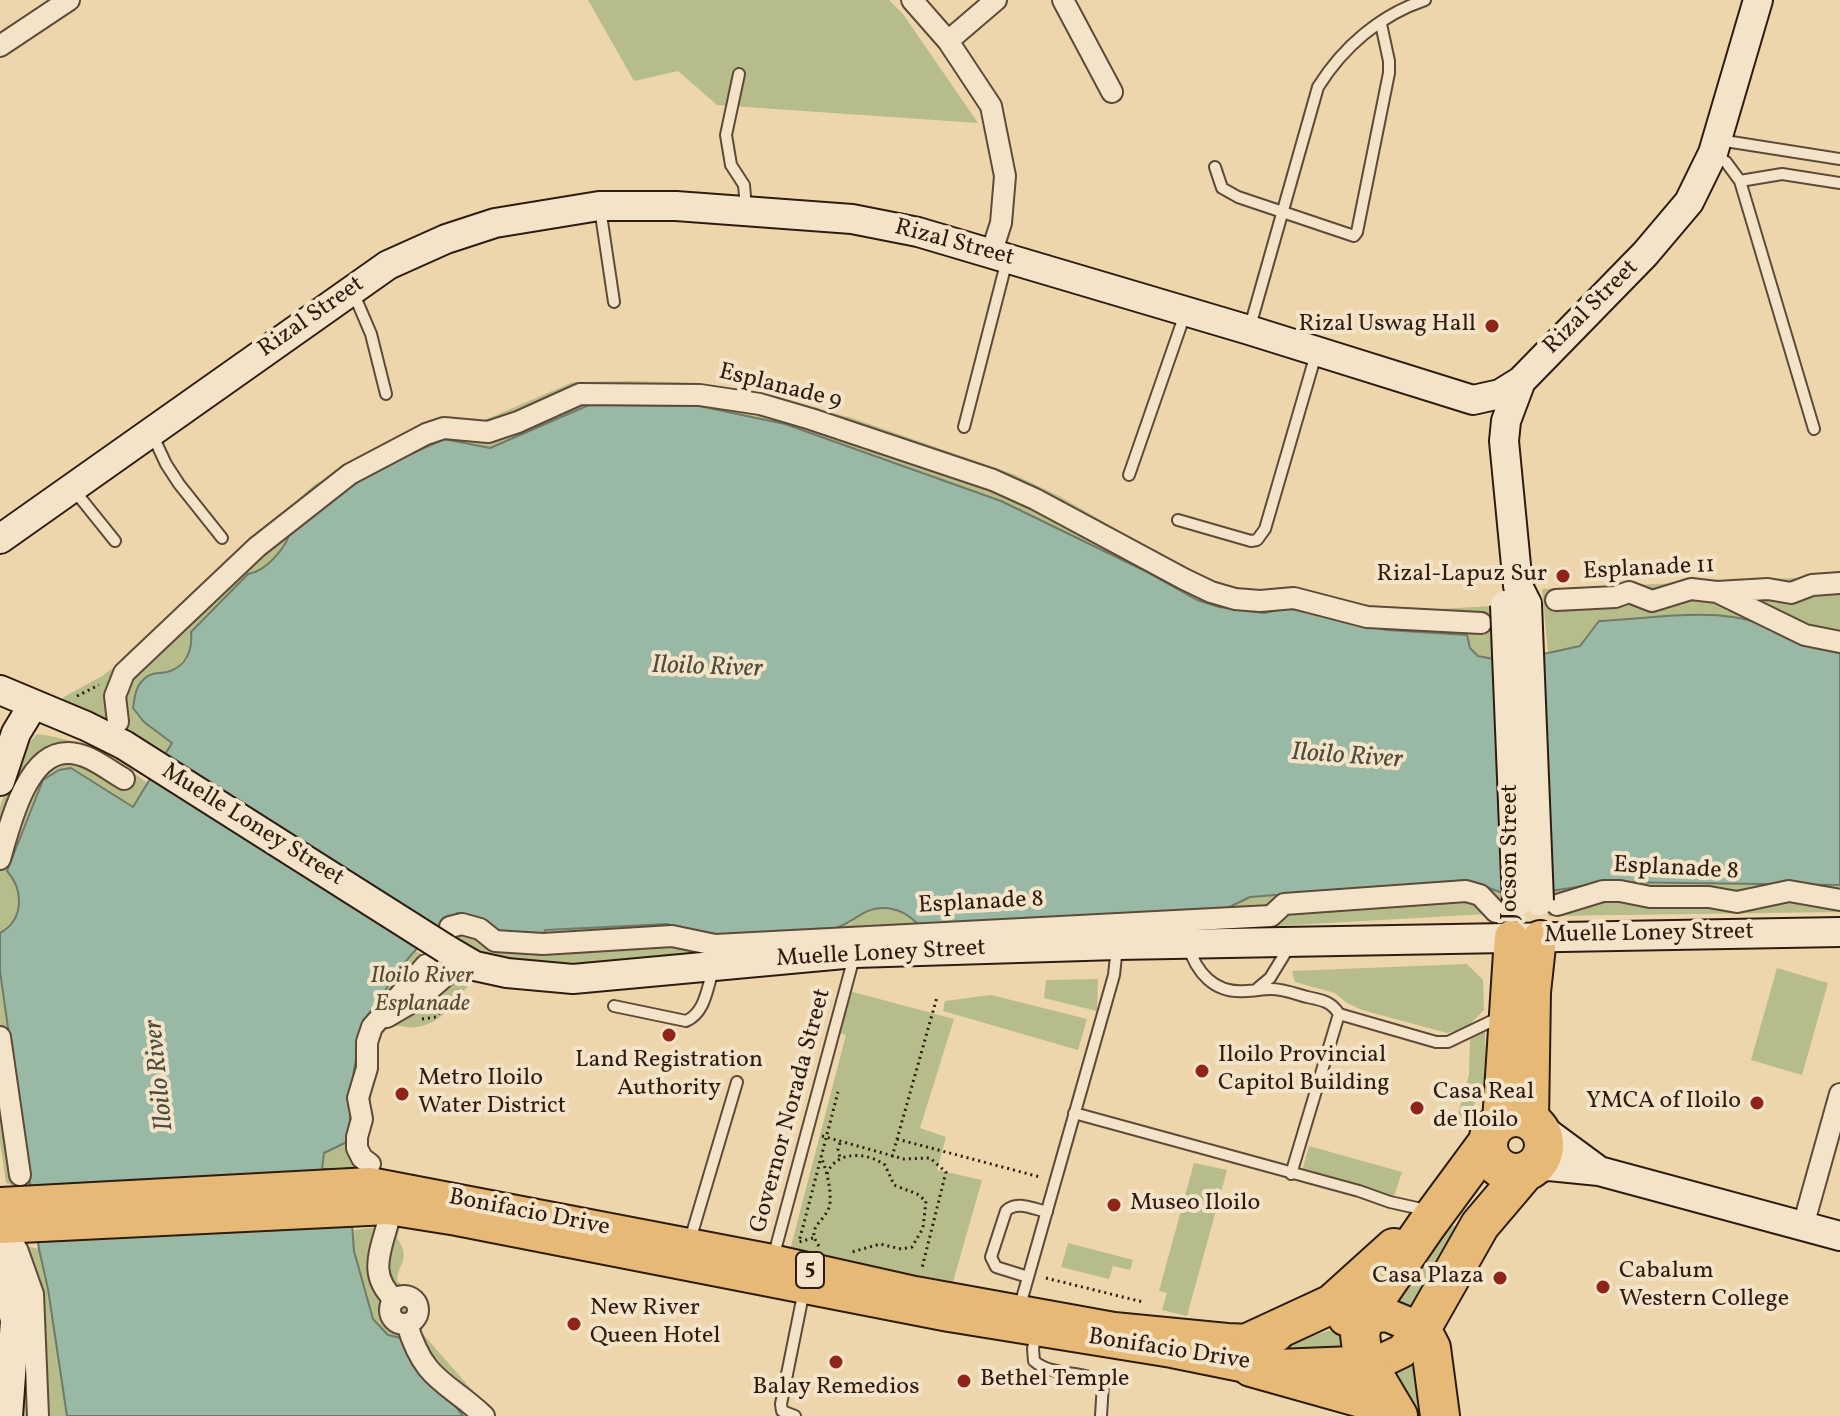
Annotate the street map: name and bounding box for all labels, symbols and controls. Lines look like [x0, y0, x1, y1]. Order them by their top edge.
street label: Rizal Street [891, 214, 1017, 274]
street label: Rizal Street [1539, 255, 1645, 361]
street label: Rizal Street [254, 271, 370, 365]
place label: Rizal Uswag Hall [1298, 312, 1476, 340]
marker: Rizal Uswag Hall [1483, 317, 1501, 335]
street label: Esplanade 9 [715, 359, 845, 417]
street label: Esplanade 11 [1582, 552, 1716, 588]
place label: Rizal-Lapuz Sur [1377, 562, 1547, 590]
marker: Rizal-Lapuz Sur [1554, 567, 1572, 585]
water label: Iloilo River [650, 651, 764, 687]
water label: Iloilo River [1290, 739, 1404, 777]
street label: Muelle Loney Street [155, 758, 349, 894]
street label: Jocson Street [1498, 784, 1526, 920]
street label: Esplanade 8 [1613, 852, 1739, 888]
street label: Esplanade 8 [918, 886, 1044, 922]
street label: Muelle Loney Street [1544, 919, 1754, 951]
street label: Muelle Loney Street [776, 935, 986, 975]
park label: Iloilo River Esplanade [370, 964, 474, 1020]
street label: Governor Norada Street [746, 986, 838, 1236]
water label: Iloilo River [140, 1018, 182, 1132]
marker: Land Registration Authority [660, 1026, 678, 1044]
place label: Iloilo Provincial Capitol Building [1218, 1043, 1390, 1099]
place label: Land Registration Authority [575, 1048, 763, 1104]
marker: Iloilo Provincial Capitol Building [1193, 1062, 1211, 1080]
place label: Metro Iloilo Water District [418, 1066, 566, 1122]
place label: Casa Real de Iloilo [1433, 1080, 1534, 1136]
marker: Metro Iloilo Water District [393, 1085, 411, 1103]
place label: YMCA of Iloilo [1586, 1089, 1741, 1117]
marker: YMCA of Iloilo [1748, 1094, 1766, 1112]
marker: Casa Real de Iloilo [1408, 1099, 1426, 1117]
street label: Bonifacio Drive [446, 1184, 612, 1244]
place label: Museo Iloilo [1130, 1191, 1260, 1219]
marker: Museo Iloilo [1105, 1196, 1123, 1214]
road number: 5 [796, 1252, 824, 1288]
place label: Cabalum Western College [1619, 1259, 1789, 1315]
place label: Casa Plaza [1372, 1264, 1484, 1292]
marker: Casa Plaza [1491, 1269, 1509, 1287]
marker: Cabalum Western College [1594, 1278, 1612, 1296]
place label: New River Queen Hotel [590, 1296, 721, 1352]
marker: New River Queen Hotel [565, 1315, 583, 1333]
street label: Bonifacio Drive [1086, 1324, 1252, 1378]
marker: Balay Remedios [827, 1353, 845, 1371]
place label: Bethel Temple [980, 1367, 1129, 1395]
marker: Bethel Temple [955, 1372, 973, 1390]
place label: Balay Remedios [753, 1375, 919, 1403]

